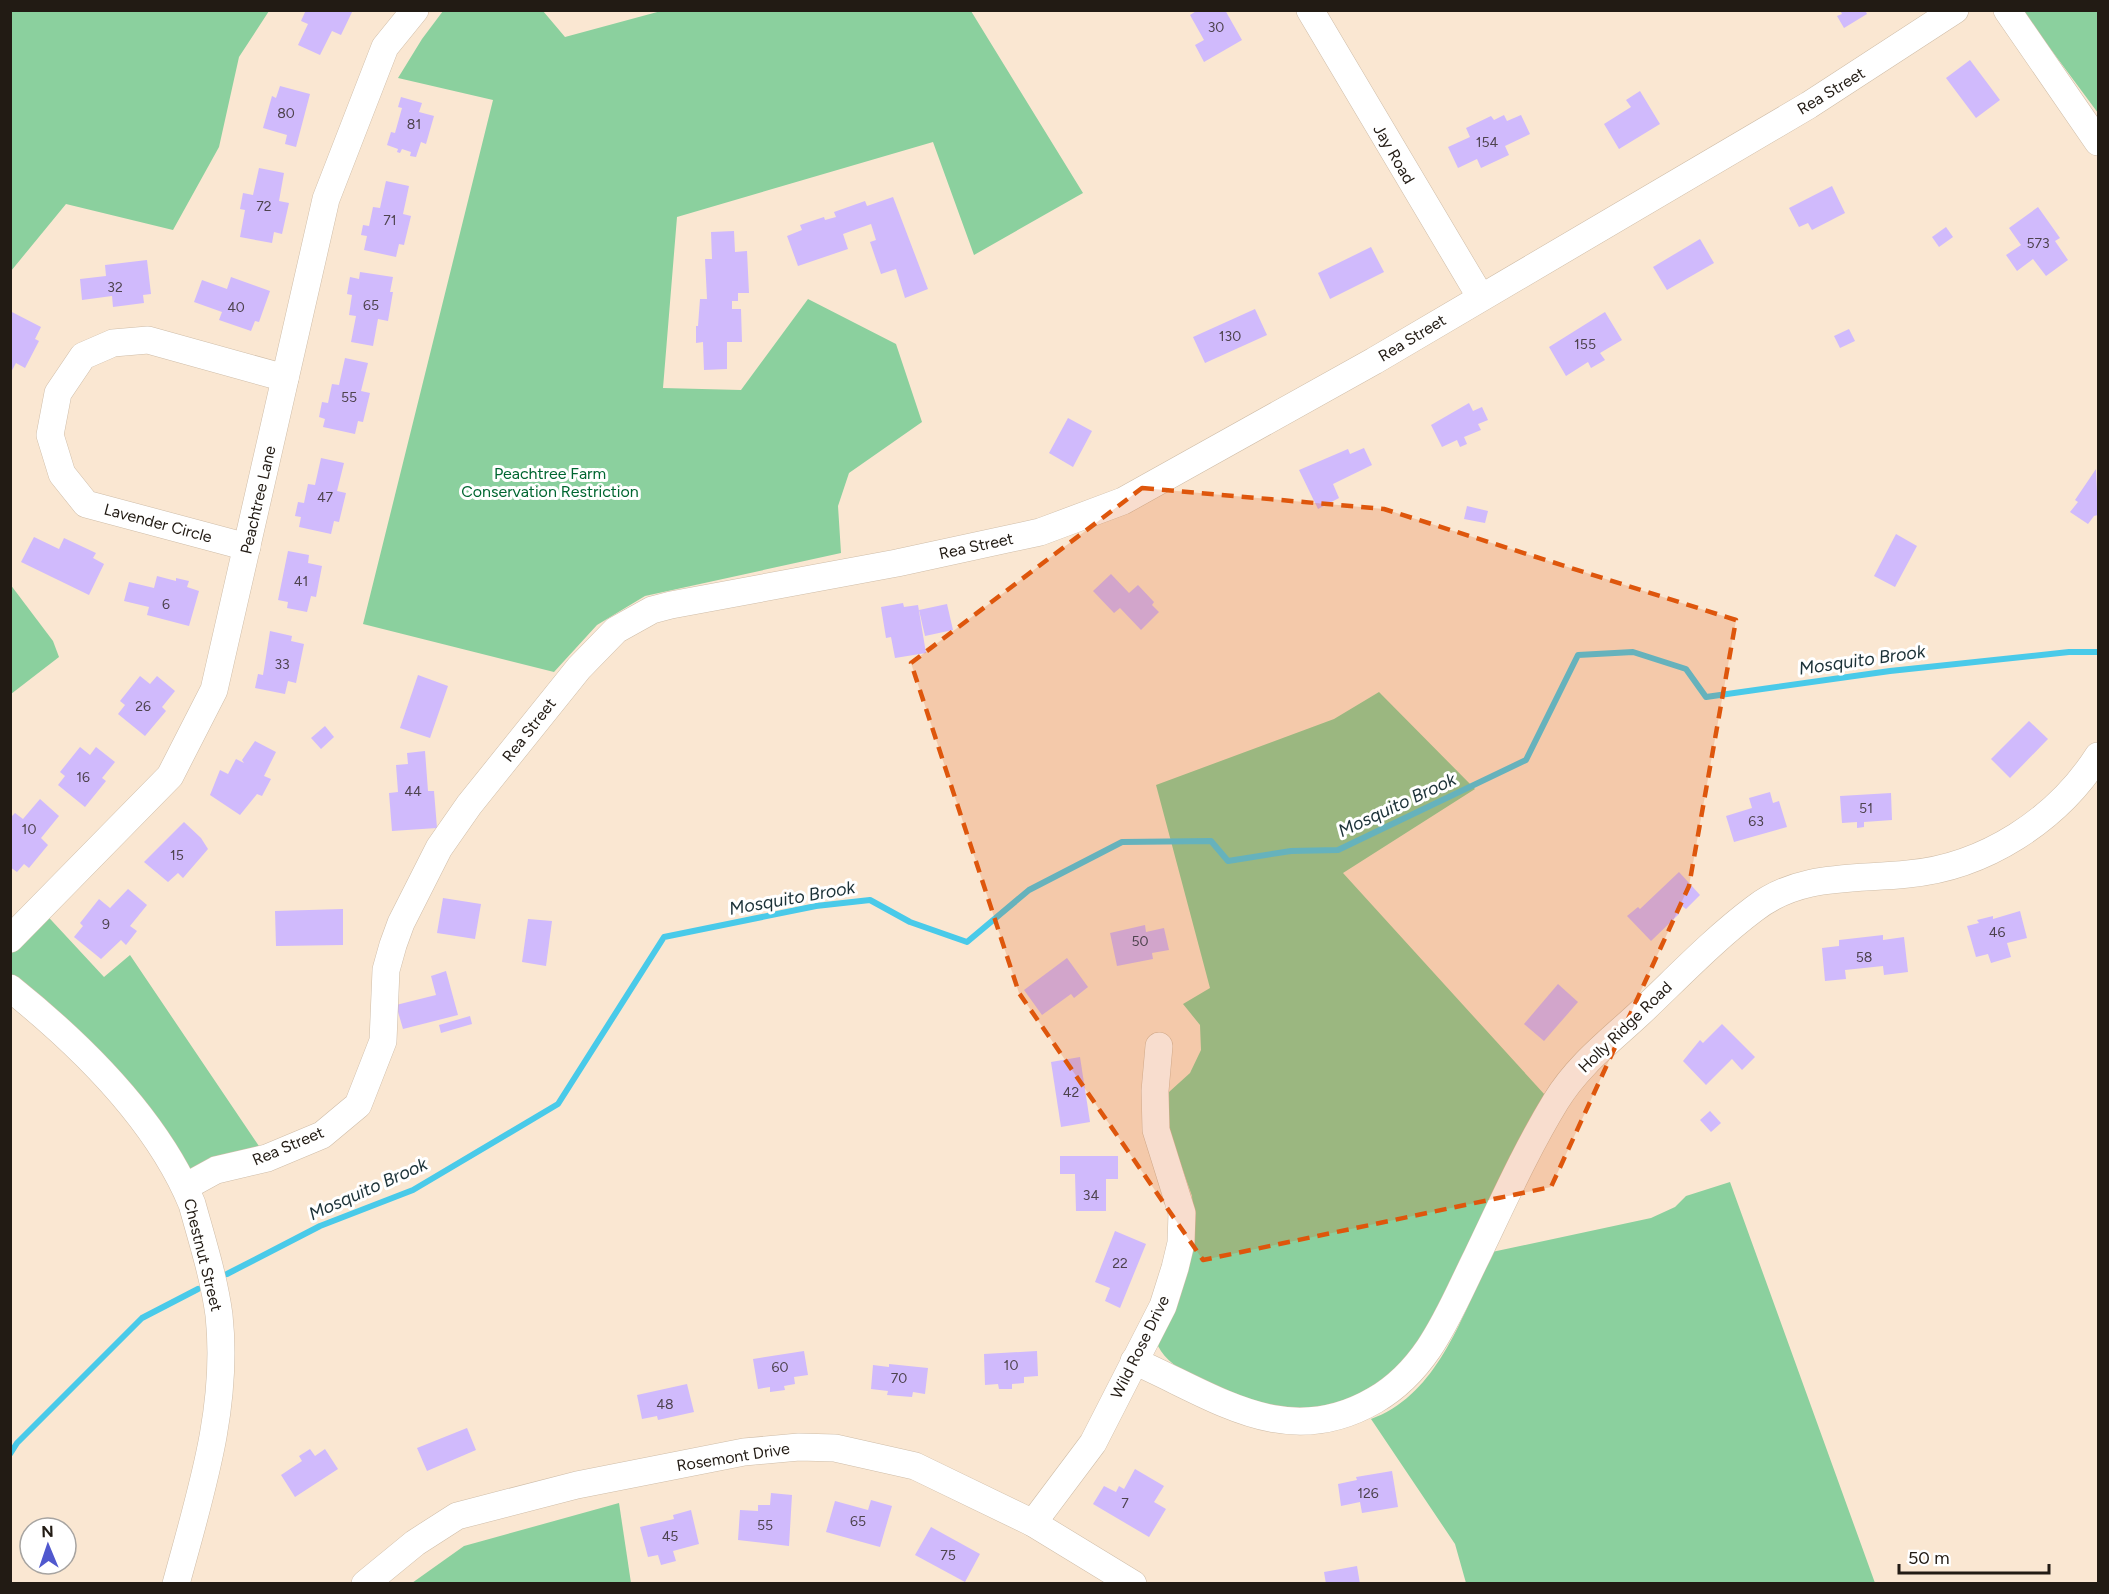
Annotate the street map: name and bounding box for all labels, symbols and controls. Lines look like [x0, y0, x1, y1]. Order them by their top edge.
house number: 30 [1208, 19, 1224, 36]
street label: Rea Street [1794, 63, 1868, 119]
house number: 80 [277, 105, 295, 122]
house number: 81 [407, 116, 421, 133]
street label: Jay Road [1369, 121, 1419, 187]
house number: 154 [1476, 134, 1499, 151]
house number: 72 [256, 198, 272, 215]
house number: 71 [383, 212, 397, 229]
house number: 573 [2026, 235, 2050, 252]
house number: 32 [107, 279, 123, 296]
house number: 65 [363, 297, 379, 314]
house number: 40 [227, 299, 245, 316]
street label: Rea Street [1375, 310, 1449, 366]
house number: 130 [1219, 328, 1241, 345]
house number: 155 [1574, 336, 1596, 353]
house number: 55 [341, 389, 357, 406]
street label: Peachtree Lane [236, 444, 280, 556]
park label: Peachtree Farm Conservation Restriction [461, 464, 639, 501]
house number: 47 [317, 489, 334, 506]
street label: Lavender Circle [102, 499, 214, 547]
street label: Rea Street [937, 529, 1015, 563]
house number: 41 [294, 573, 308, 590]
house number: 6 [162, 596, 170, 613]
water label: Mosquito Brook [1797, 640, 1928, 680]
house number: 33 [274, 656, 290, 673]
street label: Rea Street [498, 694, 560, 766]
house number: 26 [135, 698, 151, 715]
water label: Mosquito Brook [1335, 768, 1461, 842]
house number: 16 [76, 769, 90, 786]
house number: 44 [404, 783, 422, 800]
house number: 51 [1859, 800, 1873, 817]
house number: 63 [1748, 813, 1764, 830]
house number: 10 [22, 821, 36, 838]
house number: 15 [170, 847, 184, 864]
water label: Mosquito Brook [727, 876, 858, 920]
house number: 9 [102, 916, 110, 933]
house number: 46 [1989, 924, 2005, 941]
house number: 50 [1131, 933, 1149, 950]
house number: 58 [1856, 949, 1872, 966]
street label: Holly Ridge Road [1574, 978, 1676, 1076]
house number: 42 [1063, 1084, 1079, 1101]
street label: Rea Street [249, 1122, 327, 1170]
water label: Mosquito Brook [305, 1152, 432, 1225]
house number: 34 [1083, 1187, 1099, 1204]
street label: Chestnut Street [180, 1197, 226, 1313]
house number: 22 [1112, 1255, 1128, 1272]
street label: Wild Rose Drive [1107, 1292, 1173, 1402]
house number: 10 [1004, 1357, 1018, 1374]
house number: 60 [772, 1359, 788, 1376]
house number: 70 [891, 1370, 907, 1387]
house number: 48 [656, 1396, 674, 1413]
street label: Rosemont Drive [675, 1439, 791, 1475]
house number: 126 [1357, 1485, 1379, 1502]
house number: 7 [1121, 1495, 1129, 1512]
house number: 65 [850, 1513, 866, 1530]
north arrow [18, 1516, 78, 1576]
house number: 55 [757, 1517, 773, 1534]
text: N [41, 1522, 54, 1541]
house number: 45 [662, 1528, 678, 1545]
scale bar [1899, 1537, 2049, 1575]
house number: 75 [940, 1547, 956, 1564]
text: 50 m [1908, 1547, 1950, 1569]

